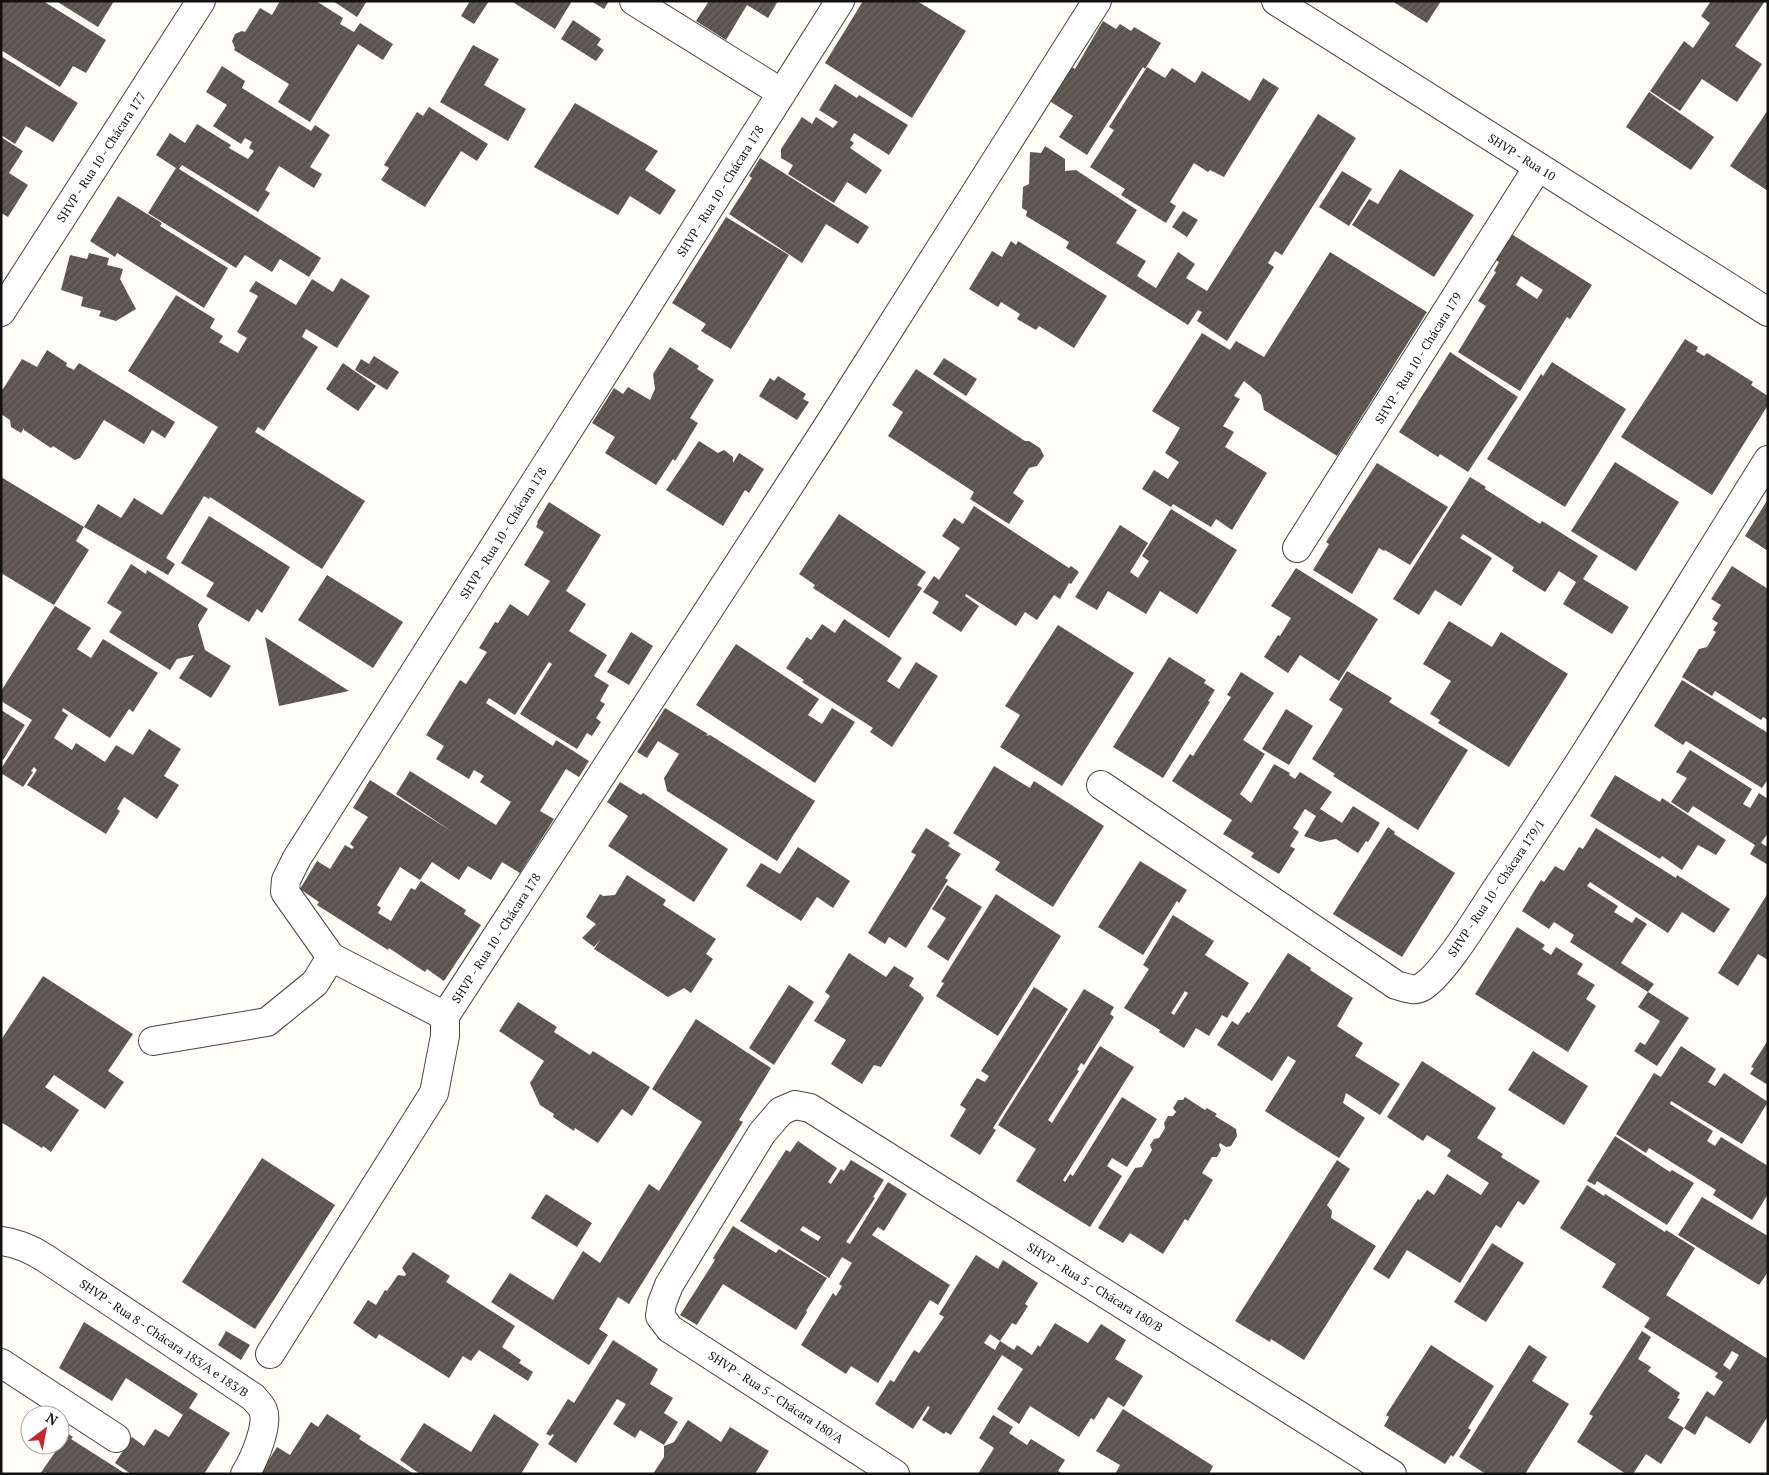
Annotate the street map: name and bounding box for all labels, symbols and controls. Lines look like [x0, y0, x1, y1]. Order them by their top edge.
street label: SHVP - Rua 10 - Chácara 177 [53, 89, 149, 225]
street label: SHVP - Rua 10 - Chácara 178 [673, 123, 767, 259]
street label: SHVP - Rua 10 [1485, 130, 1559, 184]
street label: SHVP - Rua 10 - Chácara 179 [1371, 290, 1465, 426]
street label: SHVP - Rua 10 - Chácara 178 [456, 465, 550, 601]
street label: SHVP - Rua 10 - Chácara 179/1 [1444, 816, 1548, 960]
street label: SHVP - Rua 10 - Chácara 178 [448, 870, 544, 1006]
street label: SHVP - Rua 5 - Chácara 180/B [1024, 1239, 1166, 1335]
street label: SHVP - Rua 8 - Chácara 183/A e 183/B [77, 1276, 251, 1400]
street label: SHVP - Rua 5 - Chácara 180/A [706, 1348, 847, 1447]
north arrow [20, 1405, 70, 1455]
text: N [43, 1408, 62, 1430]

